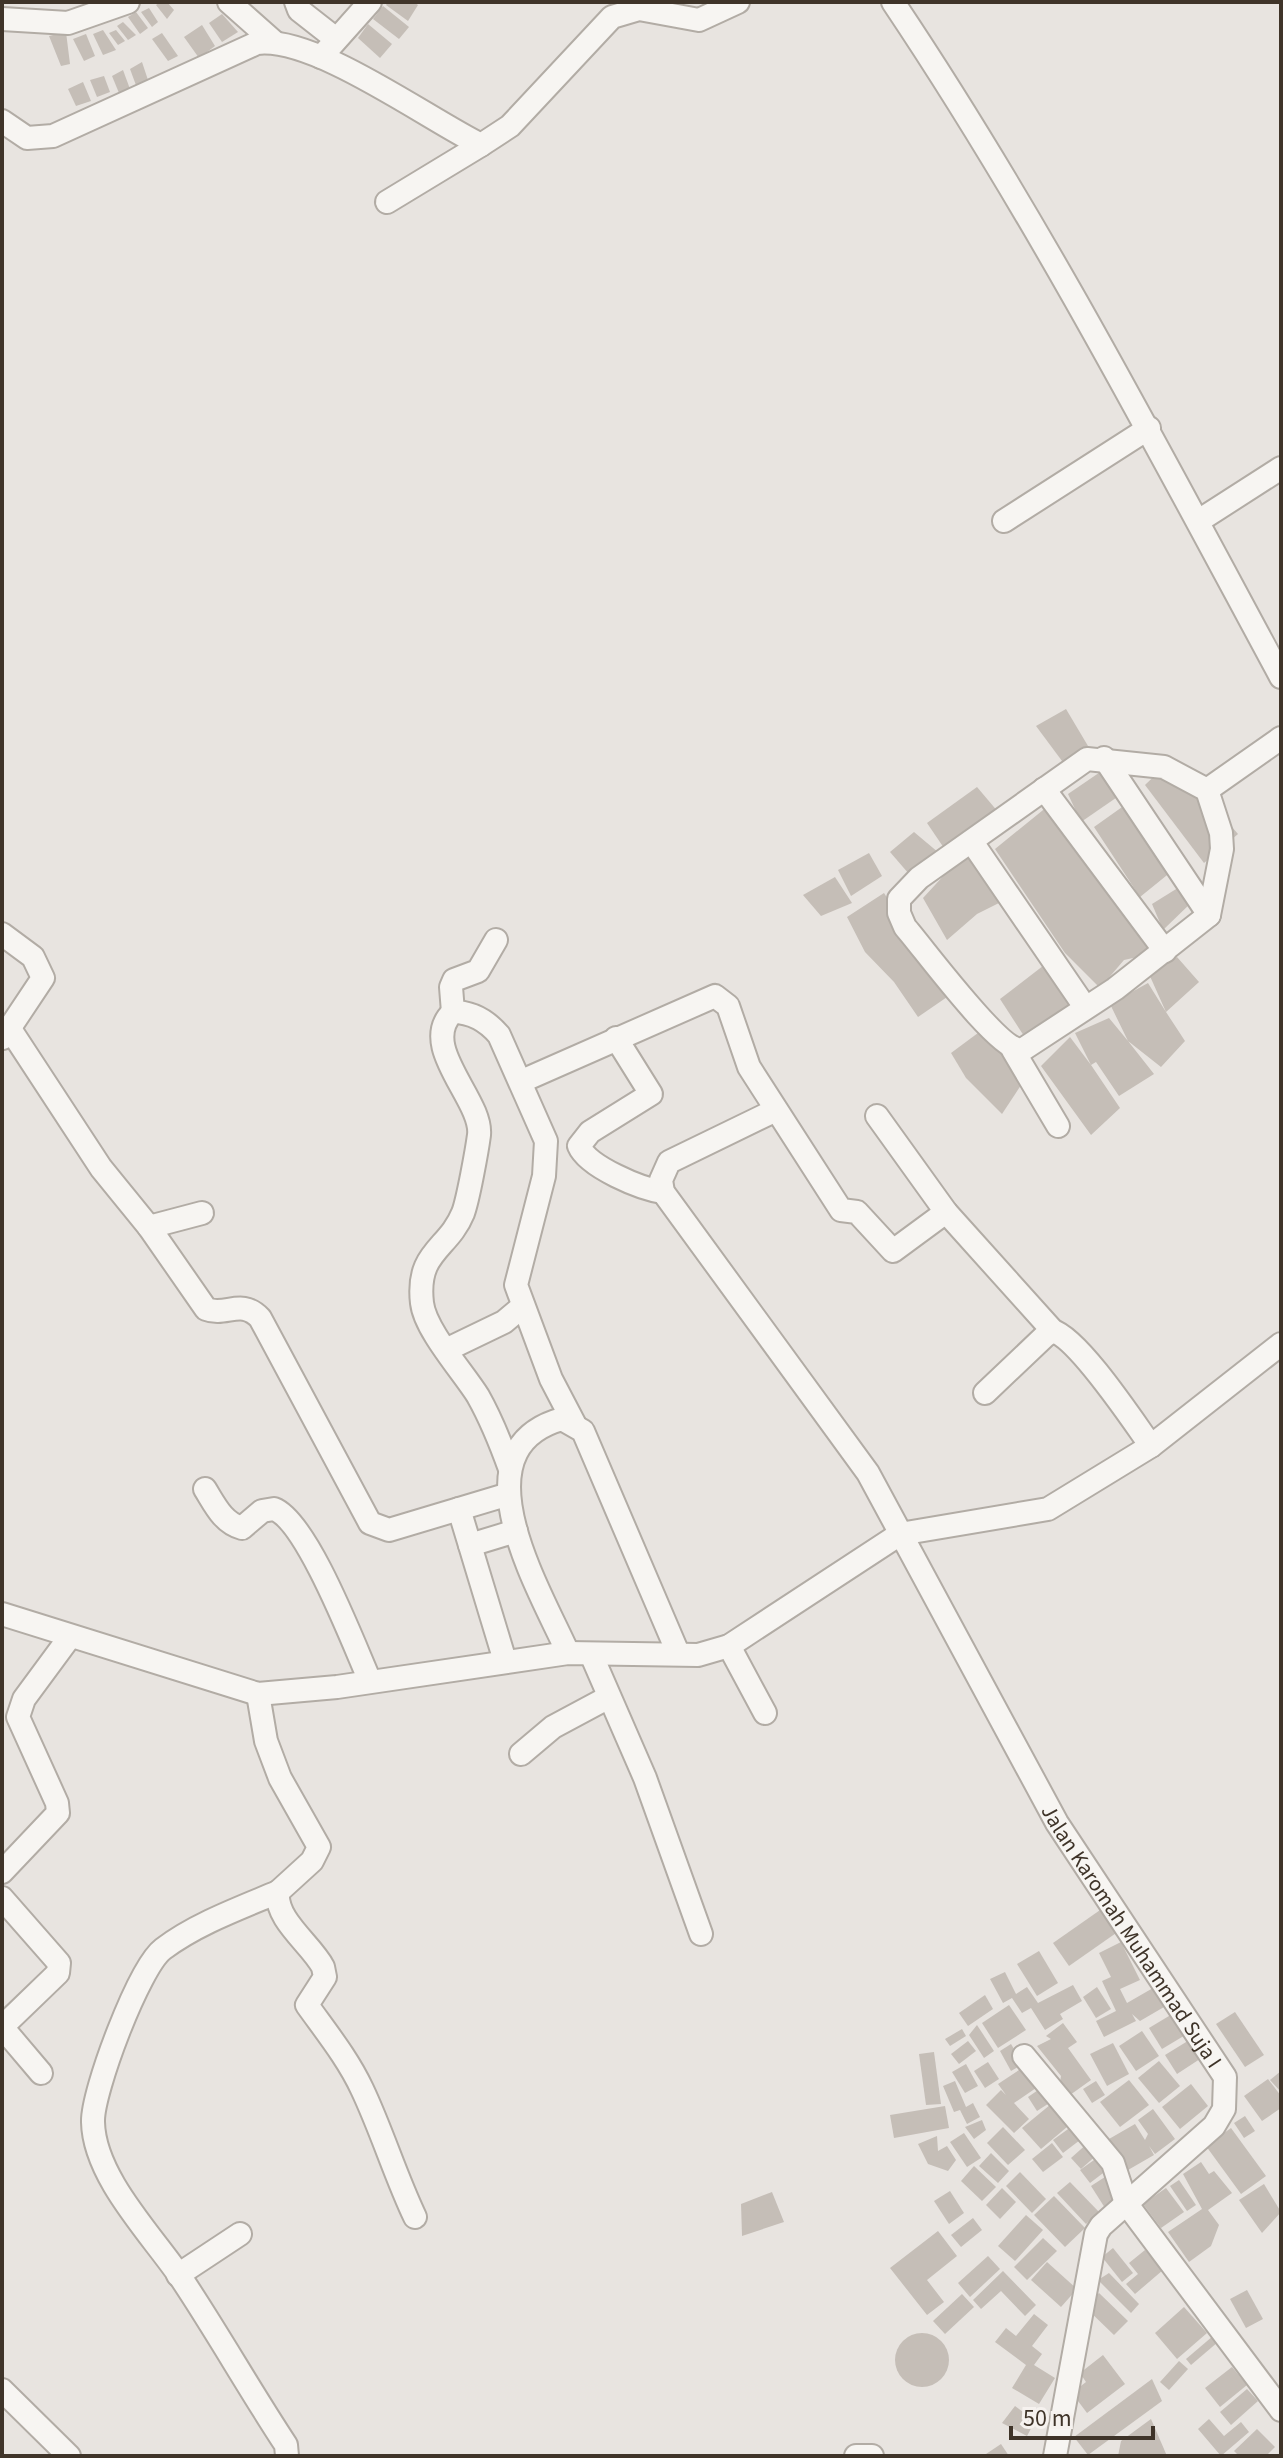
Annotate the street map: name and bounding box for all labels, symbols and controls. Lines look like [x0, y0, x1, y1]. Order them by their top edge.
street label: Jalan Karomah Muhammad Suja I [1033, 1799, 1230, 2074]
scale bar [1011, 2390, 1153, 2440]
text: 50 m [1023, 2401, 1072, 2436]

